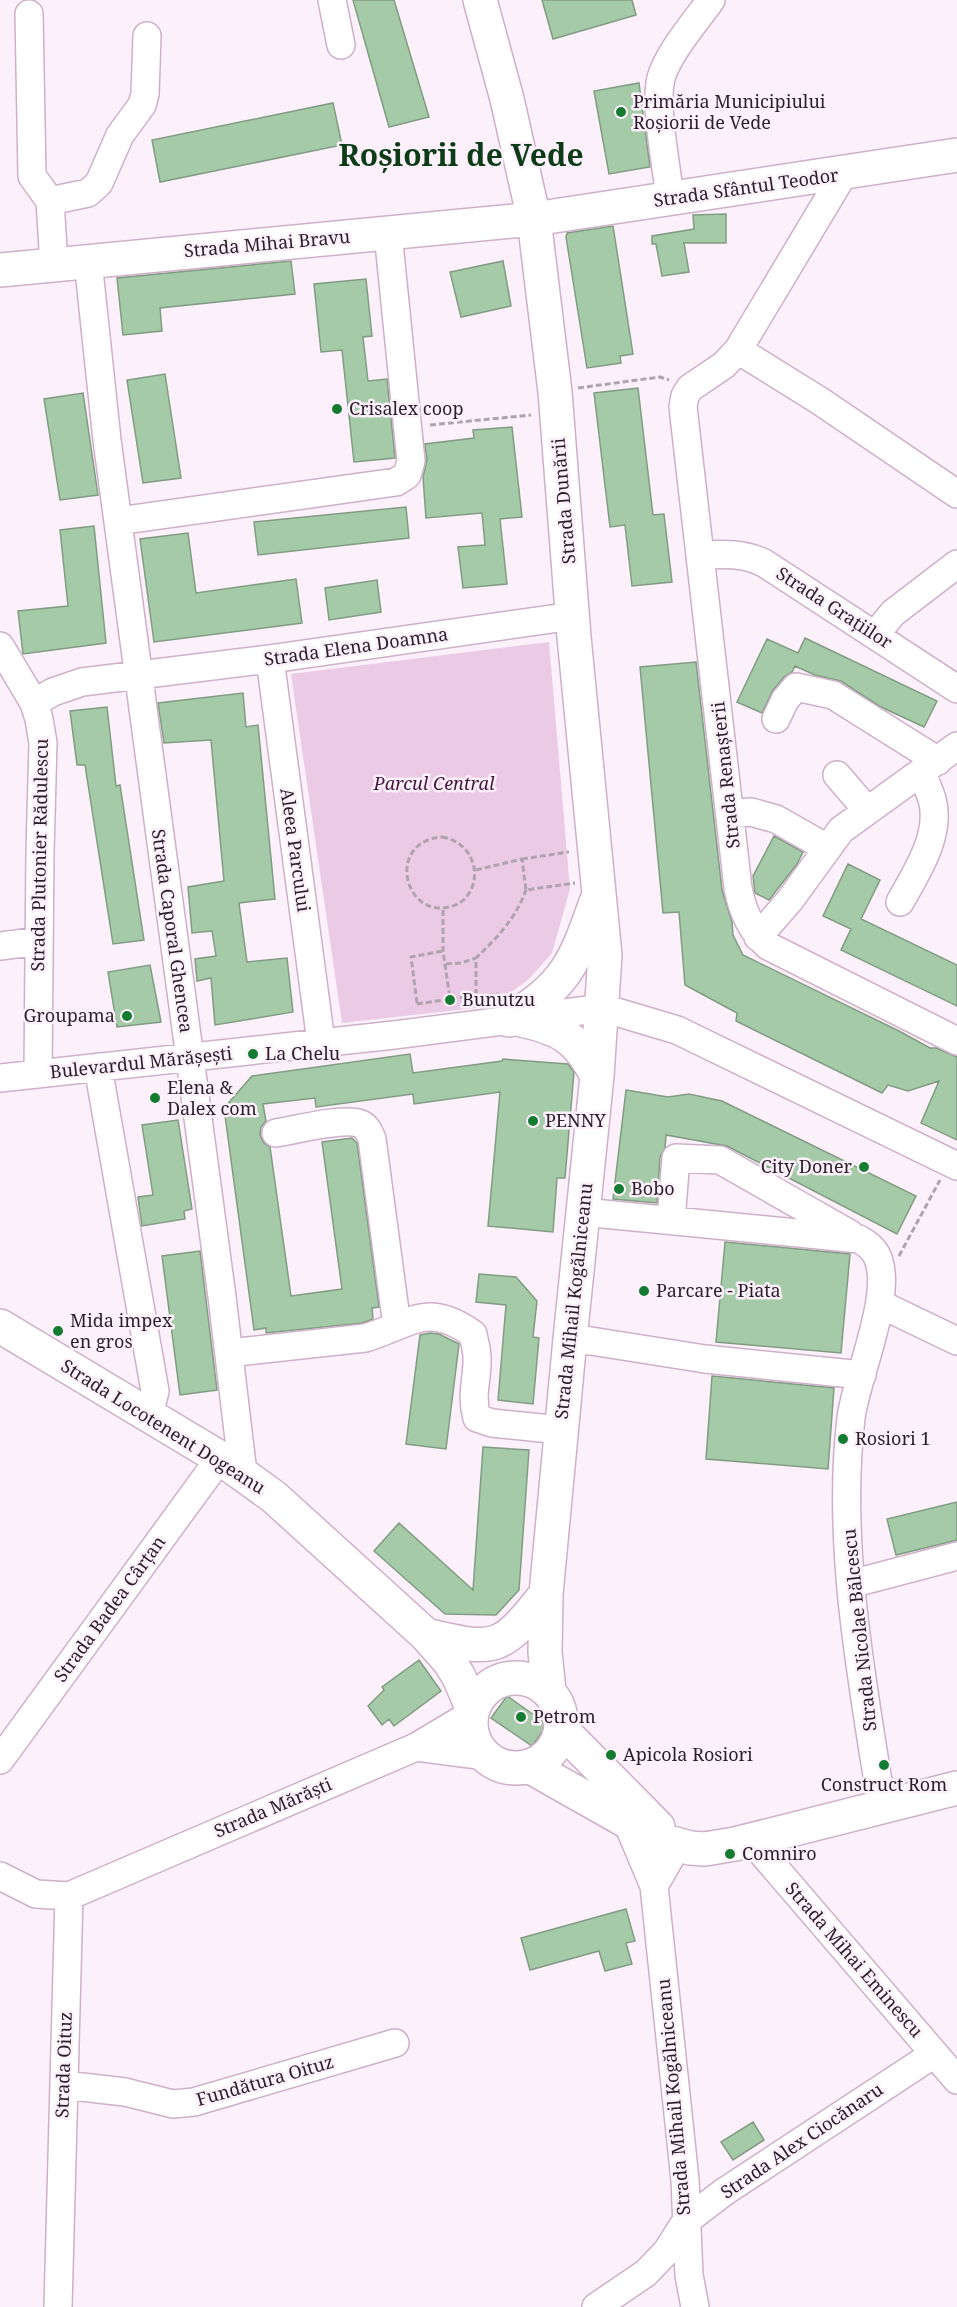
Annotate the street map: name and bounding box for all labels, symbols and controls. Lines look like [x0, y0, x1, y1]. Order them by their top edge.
place label: Primăria Municipiului Roșiorii de Vede [633, 89, 826, 134]
marker: Primăria Municipiului Roșiorii de Vede [614, 105, 628, 119]
district label: Roșiorii de Vede [338, 134, 584, 175]
street label: Strada Sfântul Teodor [652, 162, 840, 212]
street label: Strada Mihai Bravu [183, 224, 352, 262]
place label: Crisalex coop [349, 396, 464, 420]
marker: Crisalex coop [330, 402, 344, 416]
street label: Strada Dunării [546, 437, 580, 565]
street label: Strada Grațiilor [772, 561, 898, 654]
street label: Strada Elena Doamna [262, 621, 449, 671]
street label: Strada Renașterii [705, 700, 745, 850]
street label: Strada Plutonier Rădulescu [25, 738, 53, 972]
park label: Parcul Central [373, 771, 495, 795]
street label: Aleea Parcului [275, 786, 317, 914]
street label: Strada Caporal Ghencea [147, 827, 199, 1034]
place label: Bunutzu [462, 987, 536, 1011]
marker: Bunutzu [443, 993, 457, 1007]
place label: Groupama [24, 1003, 115, 1027]
marker: Groupama [120, 1009, 134, 1023]
street label: Bulevardul Mărășești [48, 1040, 234, 1084]
place label: La Chelu [265, 1041, 341, 1065]
marker: La Chelu [246, 1047, 260, 1061]
place label: Elena & Dalex com [167, 1075, 257, 1120]
marker: Elena & Dalex com [148, 1091, 162, 1105]
place label: PENNY [545, 1108, 607, 1132]
marker: PENNY [526, 1114, 540, 1128]
place label: City Doner [761, 1154, 853, 1178]
marker: City Doner [857, 1160, 871, 1174]
place label: Bobo [631, 1176, 675, 1200]
street label: Strada Mihail Kogălniceanu [549, 1181, 597, 1420]
marker: Bobo [612, 1182, 626, 1196]
place label: Parcare - Piata [656, 1278, 781, 1302]
marker: Parcare - Piata [637, 1284, 651, 1298]
place label: Mida impex en gros [70, 1308, 173, 1353]
marker: Mida impex en gros [51, 1324, 65, 1338]
street label: Strada Locotenent Dogeanu [57, 1353, 271, 1499]
place label: Rosiori 1 [855, 1426, 930, 1450]
marker: Rosiori 1 [836, 1432, 850, 1446]
street label: Strada Nicolae Bălcescu [836, 1527, 882, 1732]
street label: Strada Badea Cârțan [48, 1530, 171, 1686]
place label: Petrom [533, 1704, 596, 1728]
marker: Petrom [514, 1710, 528, 1724]
place label: Apicola Rosiori [623, 1742, 753, 1766]
marker: Apicola Rosiori [604, 1748, 618, 1762]
marker: Construct Rom [877, 1758, 891, 1772]
street label: Strada Mărăști [210, 1771, 335, 1843]
place label: Construct Rom [821, 1772, 947, 1796]
place label: Comniro [742, 1841, 817, 1865]
marker: Comniro [723, 1847, 737, 1861]
street label: Strada Mihai Eminescu [781, 1877, 929, 2043]
street label: Strada Mihail Kogălniceanu [651, 1977, 695, 2216]
street label: Strada Oituz [49, 2011, 77, 2119]
street label: Fundătura Oituz [193, 2049, 336, 2111]
street label: Strada Alex Ciocănaru [716, 2076, 888, 2204]

